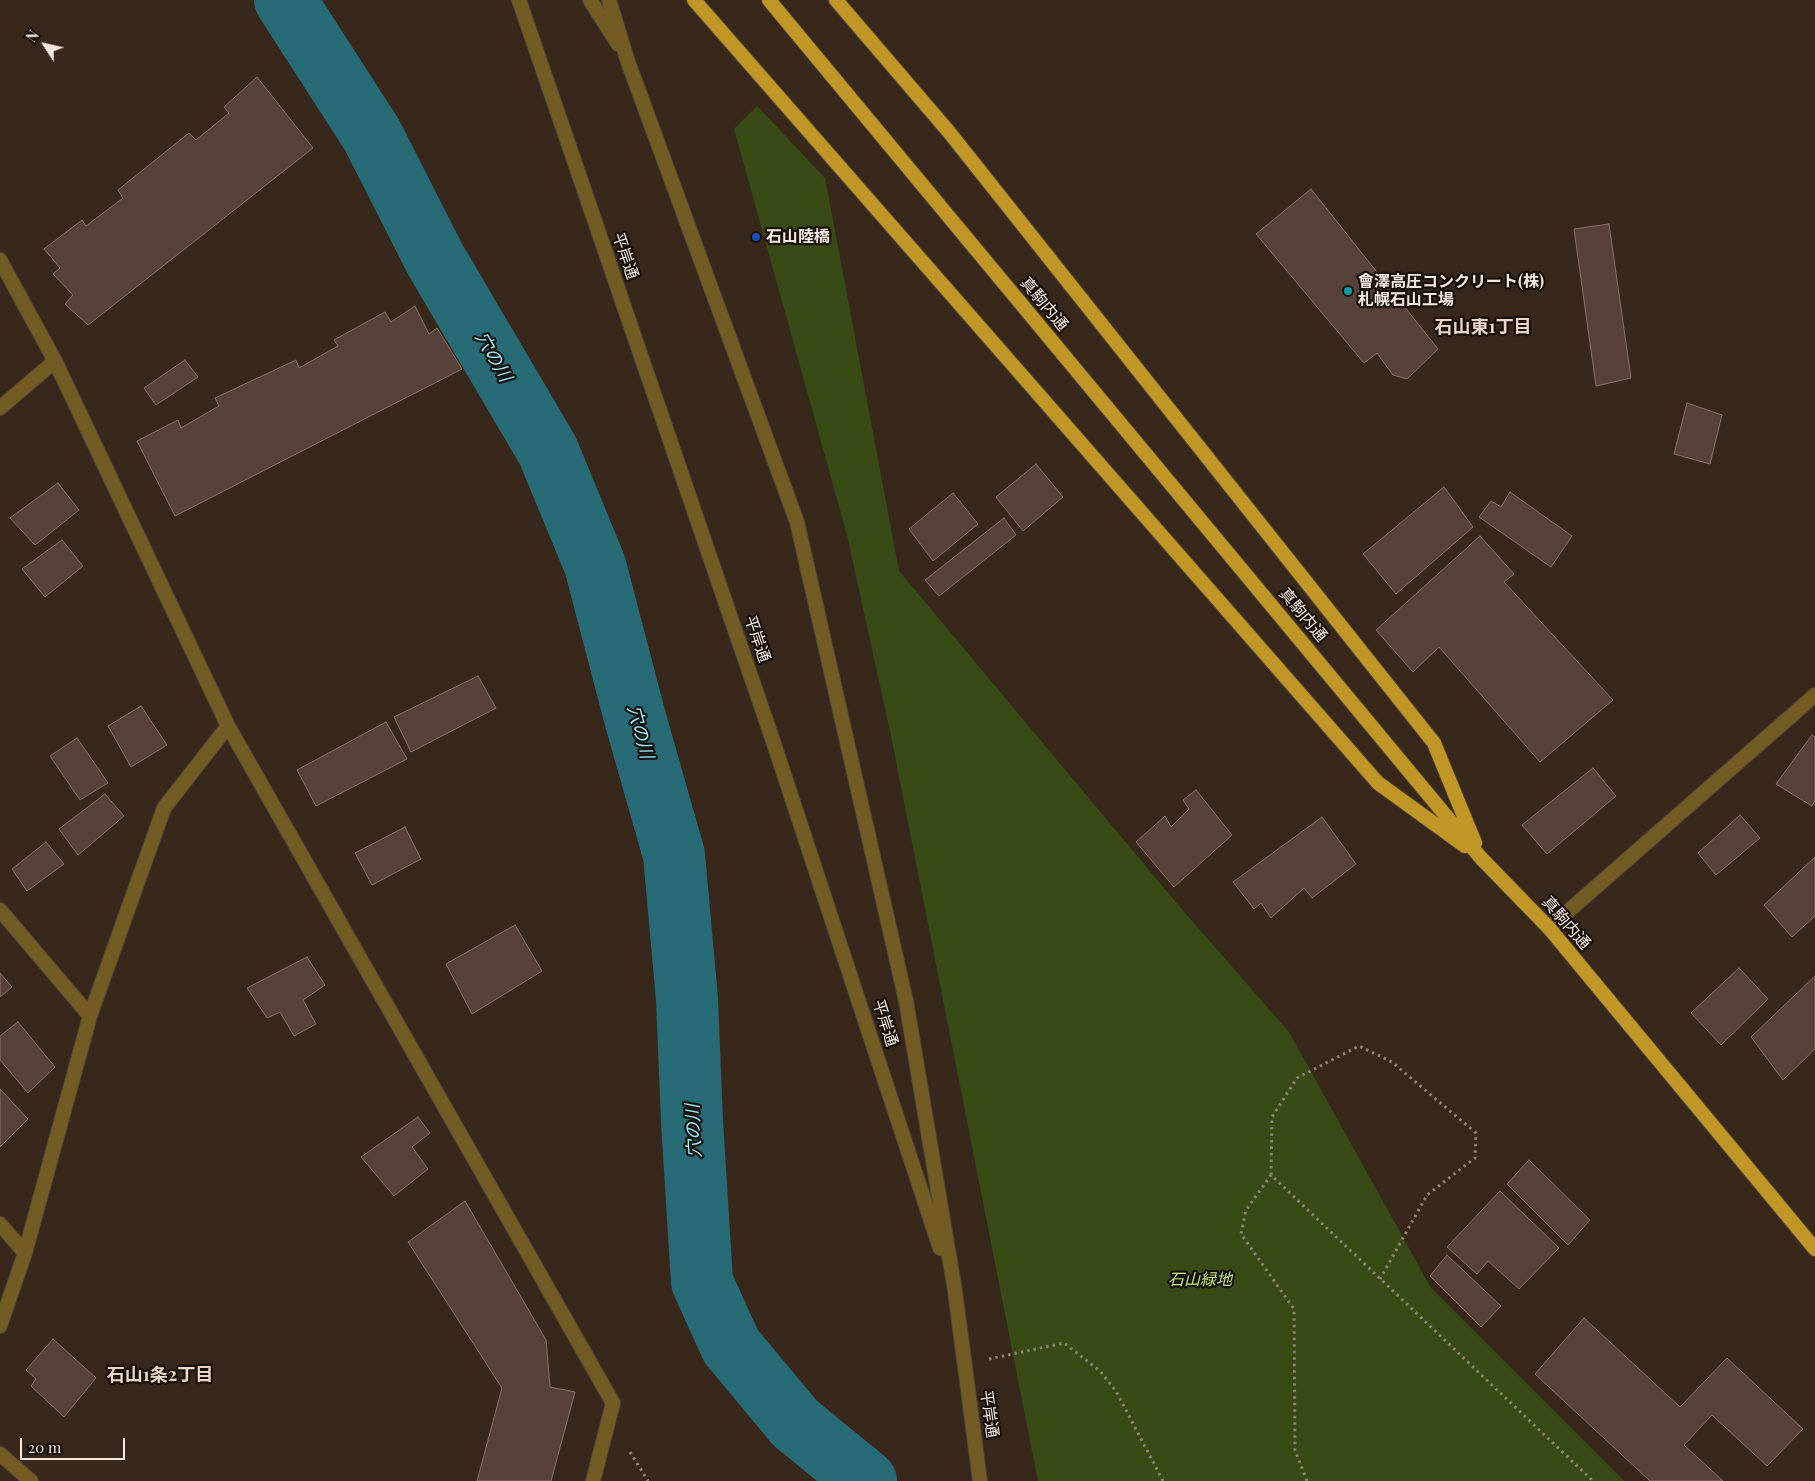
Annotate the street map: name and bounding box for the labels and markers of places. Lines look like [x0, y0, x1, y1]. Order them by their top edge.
place label: 石山陸橋 [766, 227, 830, 247]
marker: 石山陸橋 [750, 231, 762, 243]
place label: 會澤高圧コンクリート(株) 札幌石山工場 [1358, 272, 1544, 310]
marker: 會澤高圧コンクリート(株) 札幌石山工場 [1342, 285, 1354, 297]

